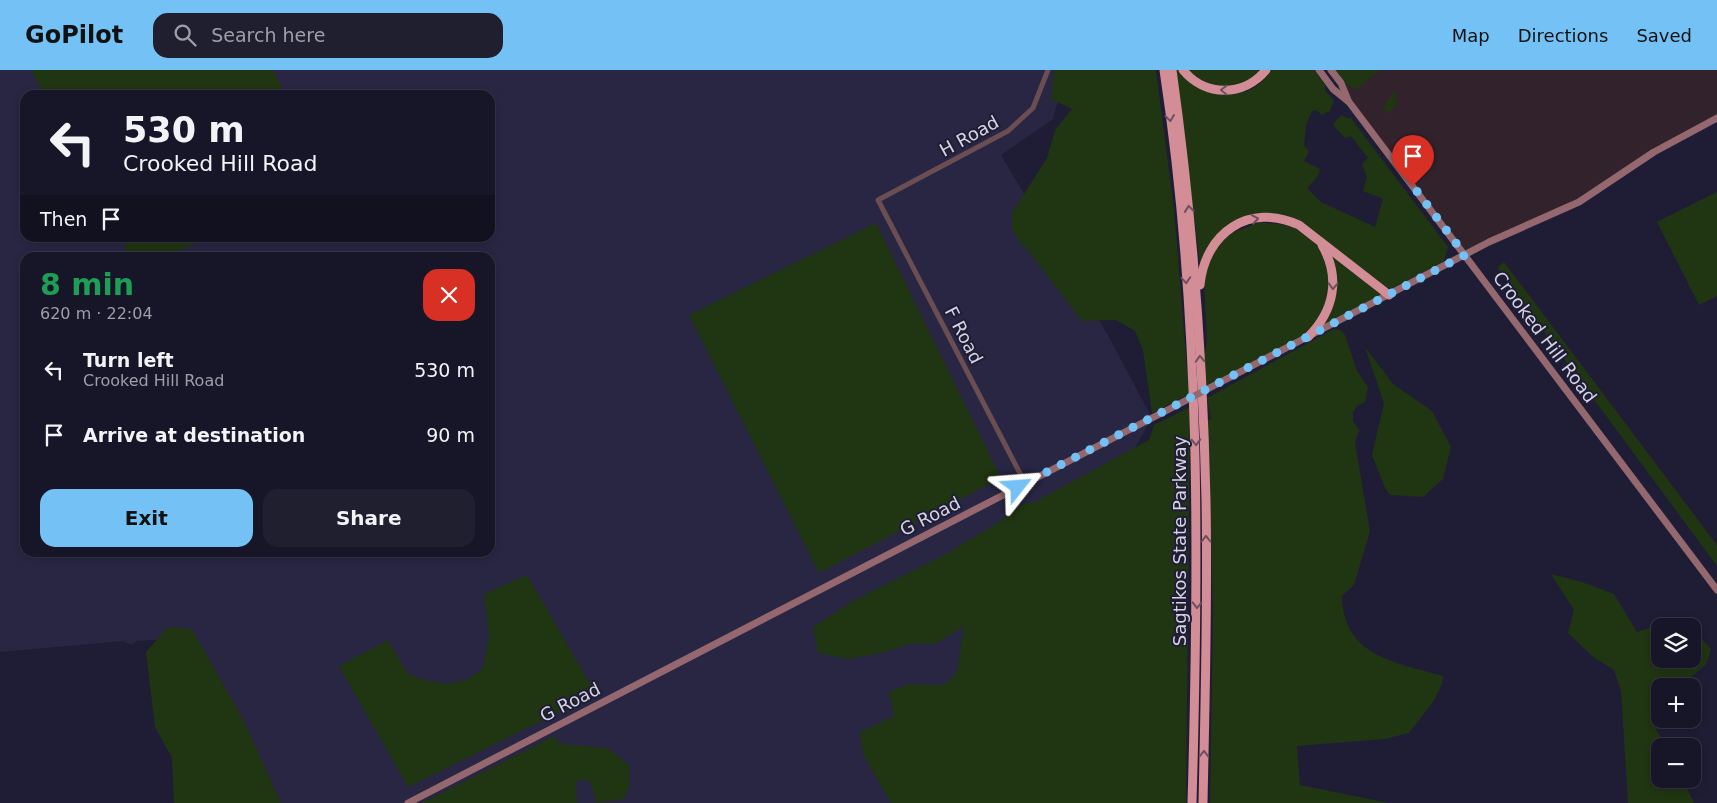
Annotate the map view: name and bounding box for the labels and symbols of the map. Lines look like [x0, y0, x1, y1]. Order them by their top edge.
one-way arrow [1220, 85, 1228, 95]
street label: H Road [936, 111, 1002, 161]
one-way arrow [1164, 115, 1175, 123]
pin [1392, 135, 1434, 186]
one-way arrow [1184, 205, 1195, 213]
one-way arrow [1250, 215, 1259, 225]
street label: Crooked Hill Road [1489, 267, 1601, 407]
one-way arrow [1181, 276, 1192, 284]
one-way arrow [1328, 282, 1338, 290]
street label: F Road [941, 303, 987, 367]
one-way arrow [1195, 355, 1206, 363]
street label: Sagtikos State Parkway [1169, 435, 1190, 646]
one-way arrow [1190, 438, 1201, 446]
position arrow [991, 460, 1043, 512]
street label: G Road [896, 492, 964, 540]
one-way arrow [1201, 535, 1211, 543]
one-way arrow [1192, 601, 1202, 609]
street label: G Road [536, 678, 604, 726]
one-way arrow [1199, 750, 1209, 758]

